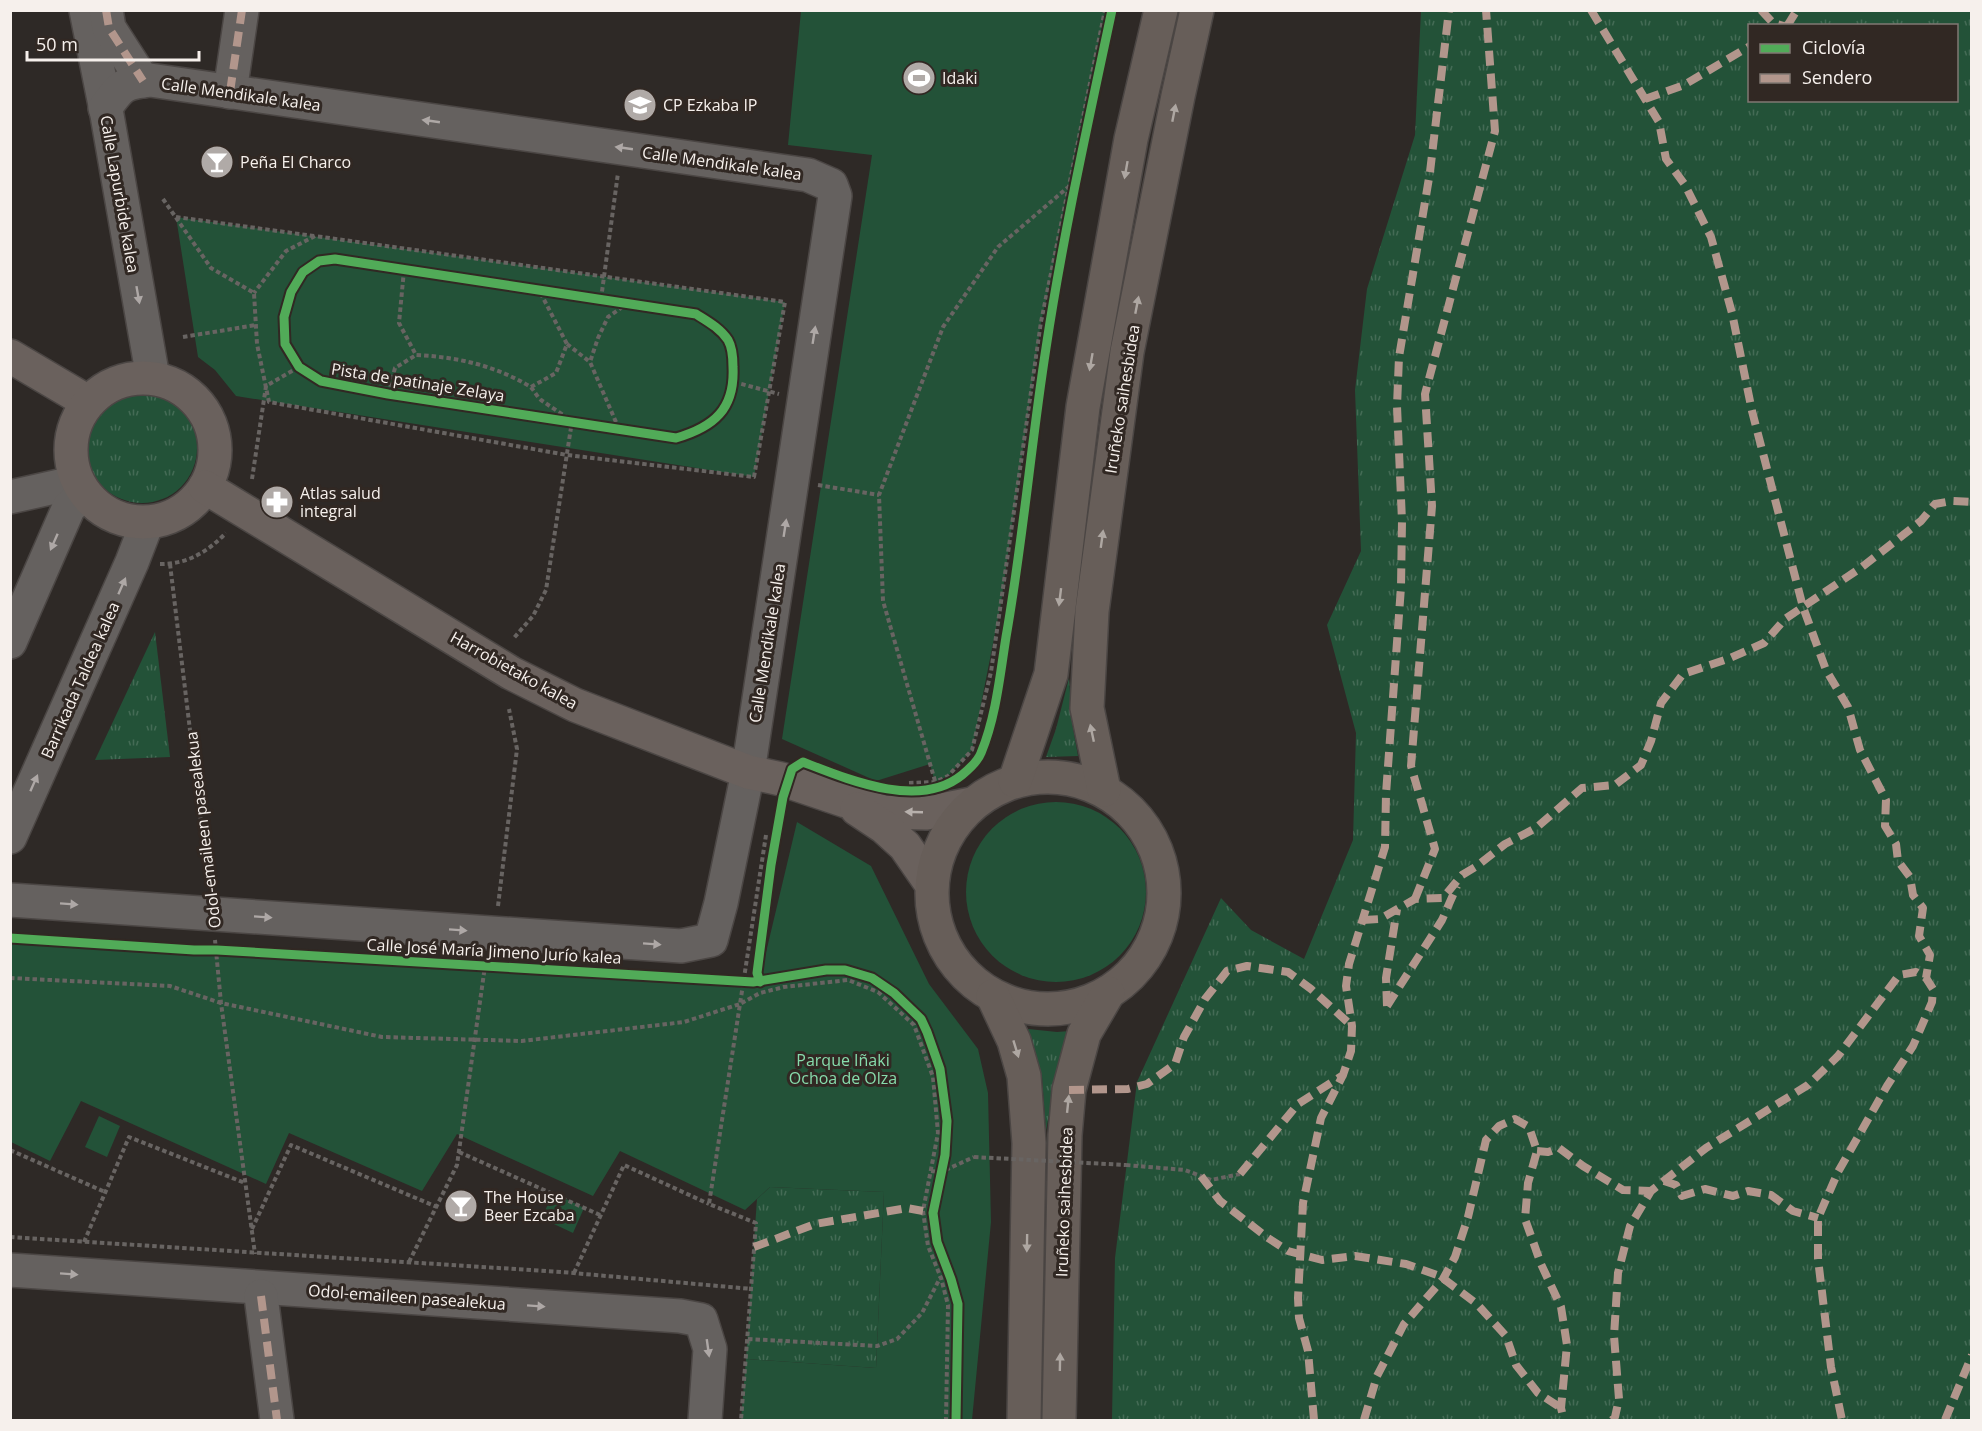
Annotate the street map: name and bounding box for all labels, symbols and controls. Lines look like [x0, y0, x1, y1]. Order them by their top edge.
scale bar [27, 24, 200, 62]
legend [1748, 24, 1958, 102]
text: 50 m [36, 32, 78, 56]
text: Ciclovía [1802, 35, 1865, 59]
sports icon: Idaki [901, 60, 937, 96]
text: Sendero [1802, 65, 1872, 89]
place label: Idaki [942, 67, 978, 89]
street label: Calle Mendikale kalea [160, 72, 322, 116]
school or university icon: CP Ezkaba IP [622, 87, 658, 123]
place label: CP Ezkaba IP [663, 94, 757, 116]
one-way arrow [1170, 104, 1179, 123]
street label: Calle Lapurbide kalea [95, 114, 145, 274]
one-way arrow [421, 116, 440, 125]
street label: Calle Mendikale kalea [641, 141, 803, 185]
bar icon: Peña El Charco [199, 144, 235, 180]
one-way arrow [614, 144, 633, 153]
place label: Peña El Charco [240, 151, 351, 173]
one-way arrow [1121, 161, 1130, 180]
one-way arrow [134, 286, 143, 305]
one-way arrow [1133, 295, 1142, 314]
street label: Iruñeko saihesbidea [1099, 323, 1145, 475]
one-way arrow [809, 325, 818, 344]
one-way arrow [1087, 353, 1096, 372]
street label: Pista de patinaje Zelaya [330, 357, 506, 407]
place label: Atlas salud integral [300, 482, 381, 522]
pharmacy icon: Atlas salud integral [259, 484, 295, 520]
one-way arrow [781, 518, 790, 537]
one-way arrow [1097, 529, 1106, 548]
one-way arrow [49, 534, 58, 551]
street label: Calle Mendikale kalea [744, 562, 790, 724]
one-way arrow [118, 577, 127, 595]
one-way arrow [1055, 588, 1065, 607]
street label: Barrikada Taldea kalea [36, 598, 124, 762]
street label: Harrobietako kalea [446, 626, 582, 714]
one-way arrow [1087, 723, 1096, 742]
street label: Odol-emaileen pasealekua [180, 730, 226, 930]
one-way arrow [29, 774, 39, 792]
one-way arrow [905, 808, 924, 817]
one-way arrow [59, 899, 78, 908]
one-way arrow [254, 912, 273, 922]
one-way arrow [448, 926, 467, 935]
street label: Calle José María Jimeno Jurío kalea [366, 933, 622, 969]
one-way arrow [643, 939, 662, 948]
one-way arrow [1012, 1041, 1021, 1059]
park label: Parque Iñaki Ochoa de Olza [789, 1049, 897, 1089]
one-way arrow [1063, 1095, 1073, 1114]
street label: Iruñeko saihesbidea [1050, 1127, 1078, 1277]
place label: The House Beer Ezcaba [484, 1186, 575, 1226]
bar icon: The House Beer Ezcaba [443, 1188, 479, 1224]
one-way arrow [1022, 1234, 1032, 1253]
one-way arrow [59, 1269, 78, 1278]
street label: Odol-emaileen pasealekua [307, 1279, 507, 1315]
one-way arrow [526, 1301, 545, 1311]
one-way arrow [703, 1339, 712, 1358]
one-way arrow [1055, 1353, 1065, 1372]

